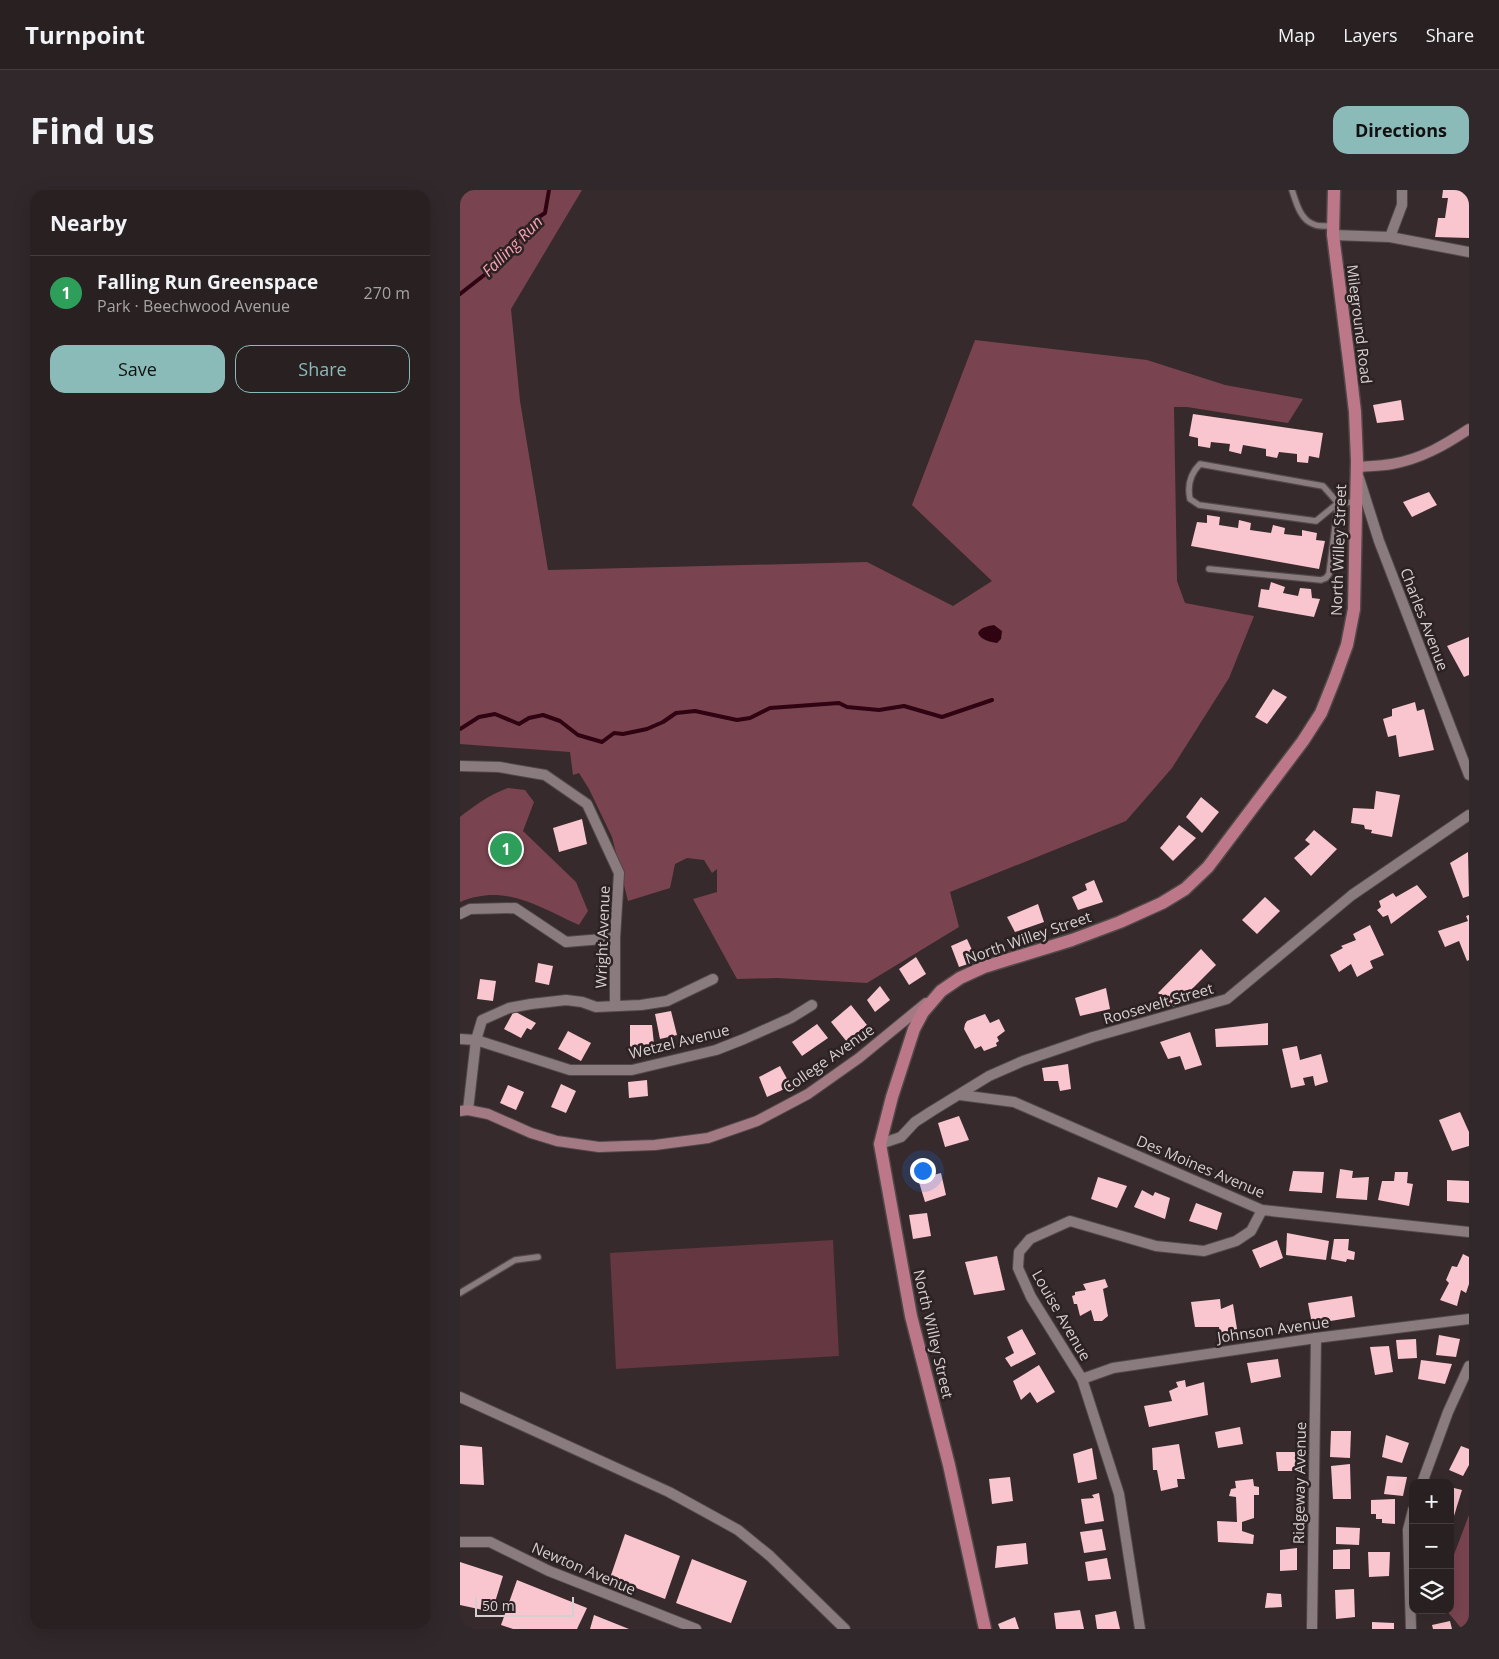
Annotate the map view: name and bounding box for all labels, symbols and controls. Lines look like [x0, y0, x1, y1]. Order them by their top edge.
text: Turnpoint [25, 18, 145, 51]
text: Map [1278, 23, 1315, 47]
text: Layers [1343, 23, 1398, 47]
text: Share [1426, 23, 1474, 47]
button: Directions [1333, 106, 1469, 154]
text: Find us [30, 107, 155, 154]
text: Nearby [50, 209, 127, 237]
water label: Falling Run [477, 211, 547, 281]
street label: Mileground Road [1343, 263, 1377, 385]
text: Falling Run Greenspace [97, 269, 318, 295]
text: 1 [61, 282, 71, 304]
text: 270 m [364, 282, 410, 304]
text: Park · Beechwood Avenue [97, 295, 290, 317]
button: Save [50, 345, 225, 393]
button: Share [235, 345, 410, 393]
street label: North Willey Street [1326, 484, 1350, 616]
street label: Charles Avenue [1396, 565, 1454, 673]
pin: 1 [490, 830, 522, 868]
street label: Wright Avenue [590, 885, 614, 989]
street label: North Willey Street [962, 906, 1094, 968]
street label: Roosevelt Street [1101, 978, 1215, 1028]
street label: Wetzel Avenue [627, 1019, 731, 1063]
street label: College Avenue [778, 1019, 878, 1097]
street label: Des Moines Avenue [1134, 1130, 1268, 1202]
your location [910, 1158, 936, 1184]
street label: Louise Avenue [1028, 1266, 1096, 1364]
street label: North Willey Street [909, 1268, 959, 1400]
street label: Johnson Avenue [1214, 1311, 1330, 1347]
street label: Ridgeway Avenue [1288, 1422, 1310, 1544]
map controls [1409, 1479, 1454, 1614]
button: + [1409, 1479, 1454, 1524]
button: − [1409, 1524, 1454, 1569]
street label: Newton Avenue [529, 1537, 639, 1599]
button: layers [1409, 1569, 1454, 1614]
scale bar [475, 1594, 574, 1617]
text: 50 m [482, 1596, 515, 1615]

